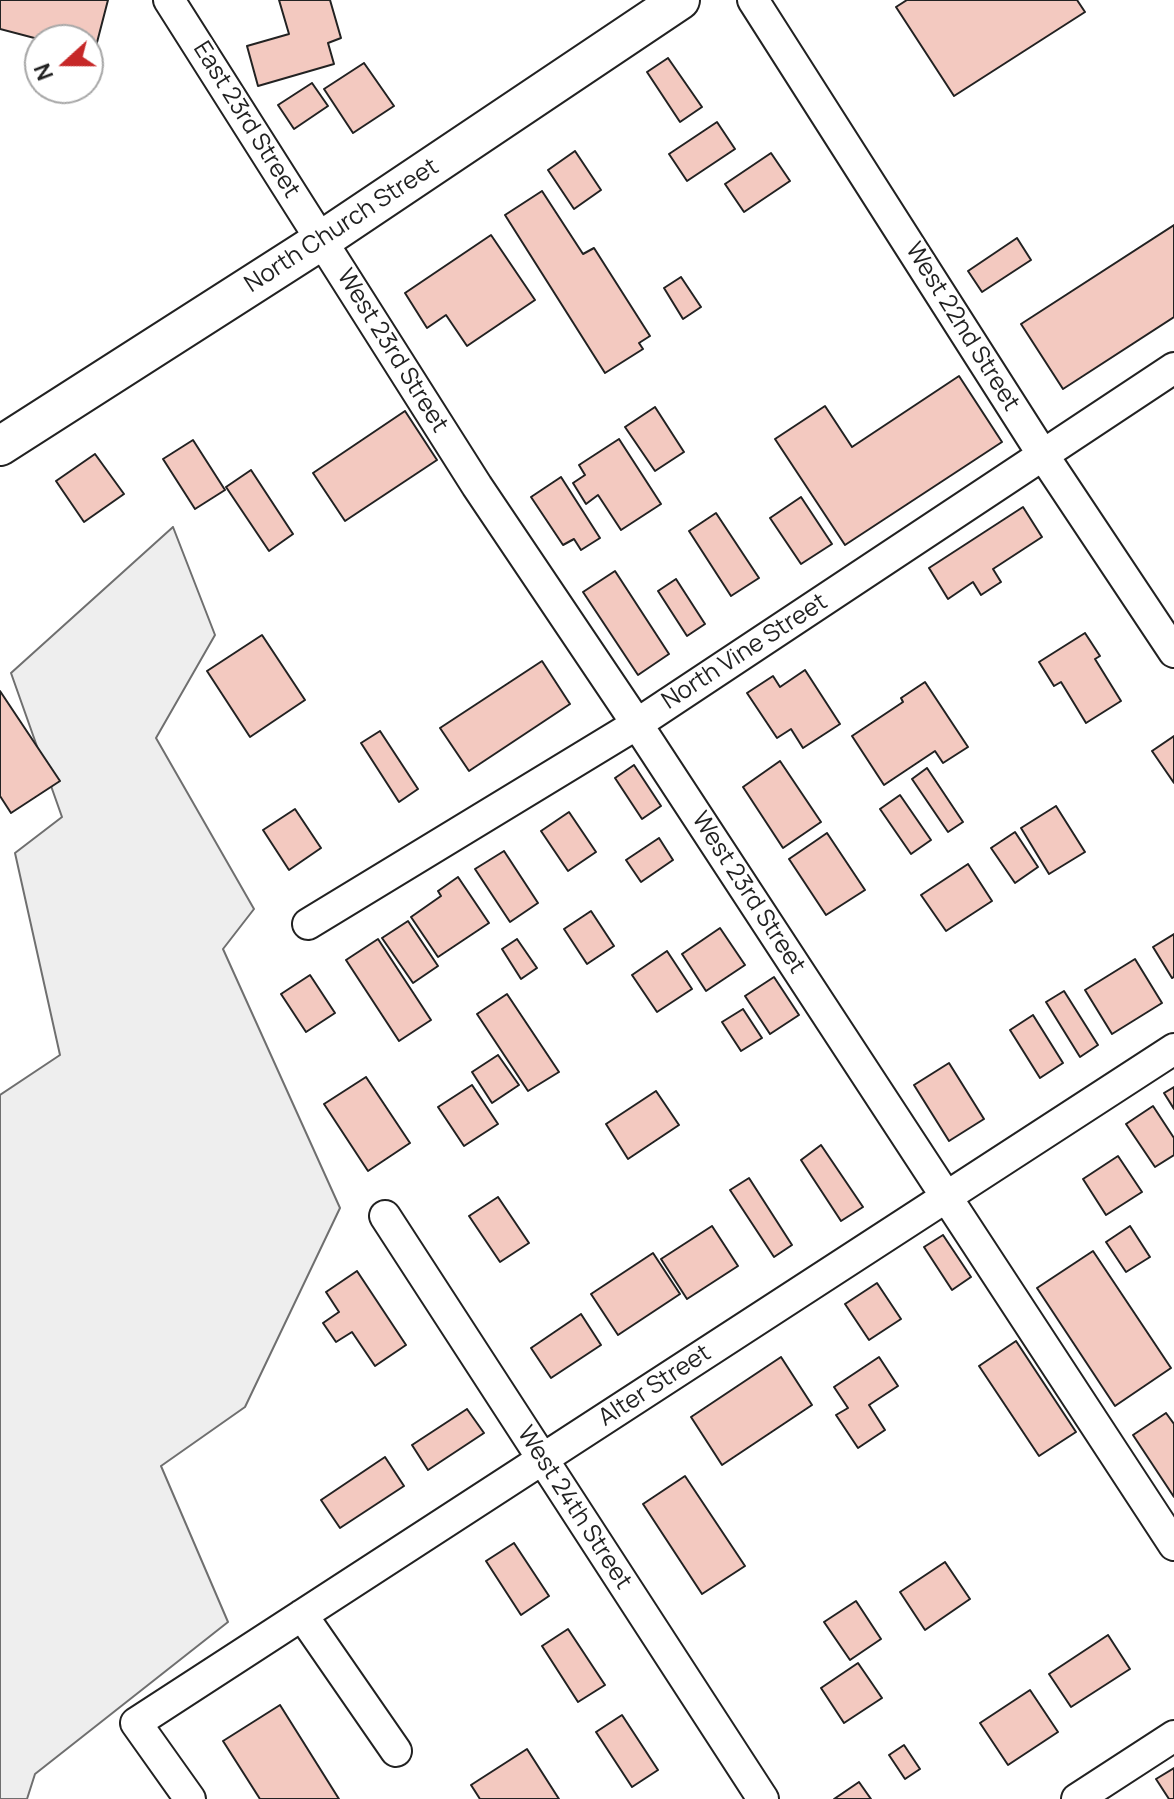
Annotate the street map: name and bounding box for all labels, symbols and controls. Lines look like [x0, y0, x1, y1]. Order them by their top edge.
north arrow [24, 24, 104, 104]
street label: East 23rd Street [186, 37, 306, 203]
text: N [27, 59, 60, 85]
street label: North Church Street [240, 153, 444, 299]
street label: West 22nd Street [899, 237, 1025, 417]
street label: West 23rd Street [330, 264, 454, 438]
street label: North Vine Street [657, 588, 833, 716]
street label: West 23rd Street [685, 807, 811, 979]
street label: Alter Street [594, 1339, 716, 1433]
street label: West 24th Street [511, 1421, 637, 1595]

